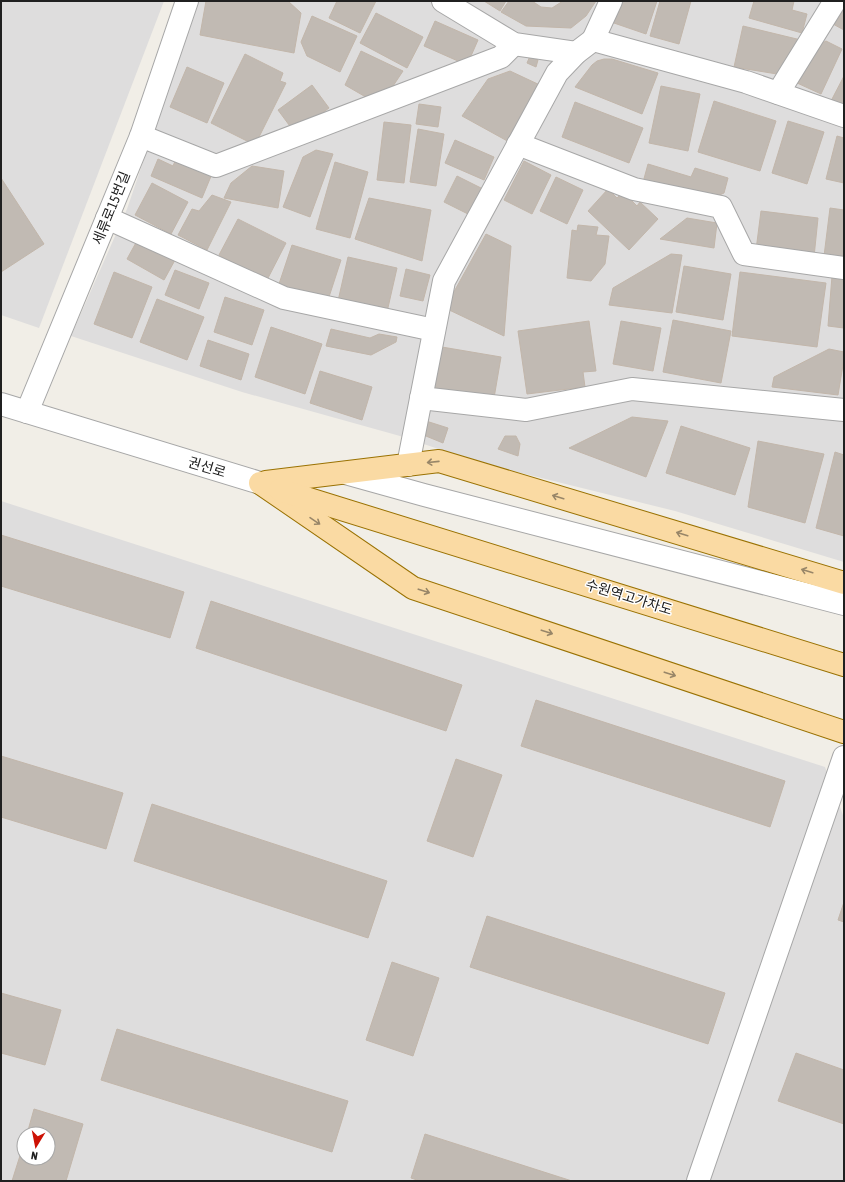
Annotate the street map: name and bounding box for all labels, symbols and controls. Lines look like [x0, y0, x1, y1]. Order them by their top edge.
street label: 세류로15번길 [89, 169, 133, 247]
street label: 권선로 [186, 454, 228, 480]
one-way arrow [427, 458, 440, 466]
one-way arrow [551, 493, 564, 500]
one-way arrow [309, 517, 320, 525]
one-way arrow [676, 530, 689, 537]
one-way arrow [801, 567, 813, 575]
street label: 수원역고가차도 [584, 576, 675, 618]
one-way arrow [417, 588, 430, 595]
one-way arrow [541, 629, 553, 637]
one-way arrow [664, 670, 676, 678]
north arrow [16, 1126, 56, 1166]
text: N [30, 1149, 39, 1162]

